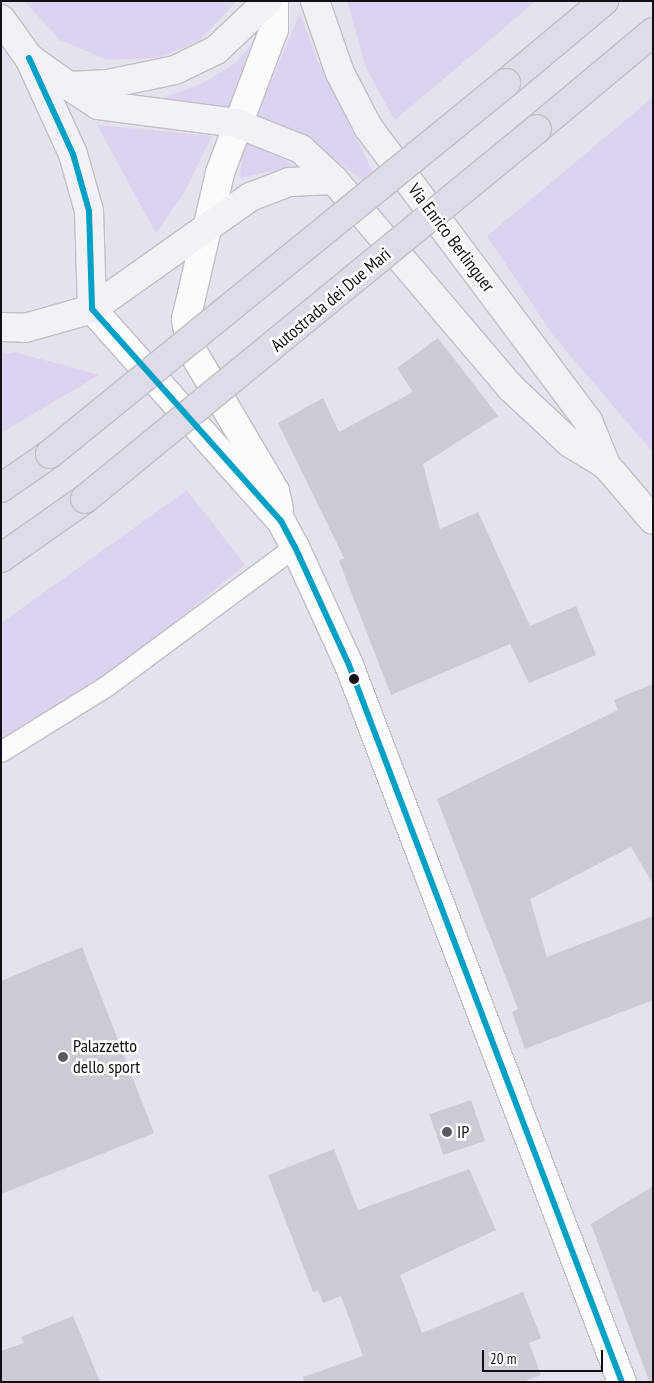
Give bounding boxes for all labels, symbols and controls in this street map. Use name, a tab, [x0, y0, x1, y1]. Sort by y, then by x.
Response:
street label: Via Enrico Berlinguer	[403, 180, 499, 296]
street label: Autostrada dei Due Mari	[267, 244, 395, 356]
unlabelled marker	[349, 674, 359, 684]
place label: Palazzetto dello sport	[73, 1036, 140, 1078]
marker: Palazzetto dello sport	[57, 1051, 69, 1063]
place label: IP	[457, 1121, 469, 1143]
marker: IP	[441, 1126, 453, 1138]
scale bar	[484, 1340, 605, 1372]
text: 20 m	[490, 1349, 516, 1368]

